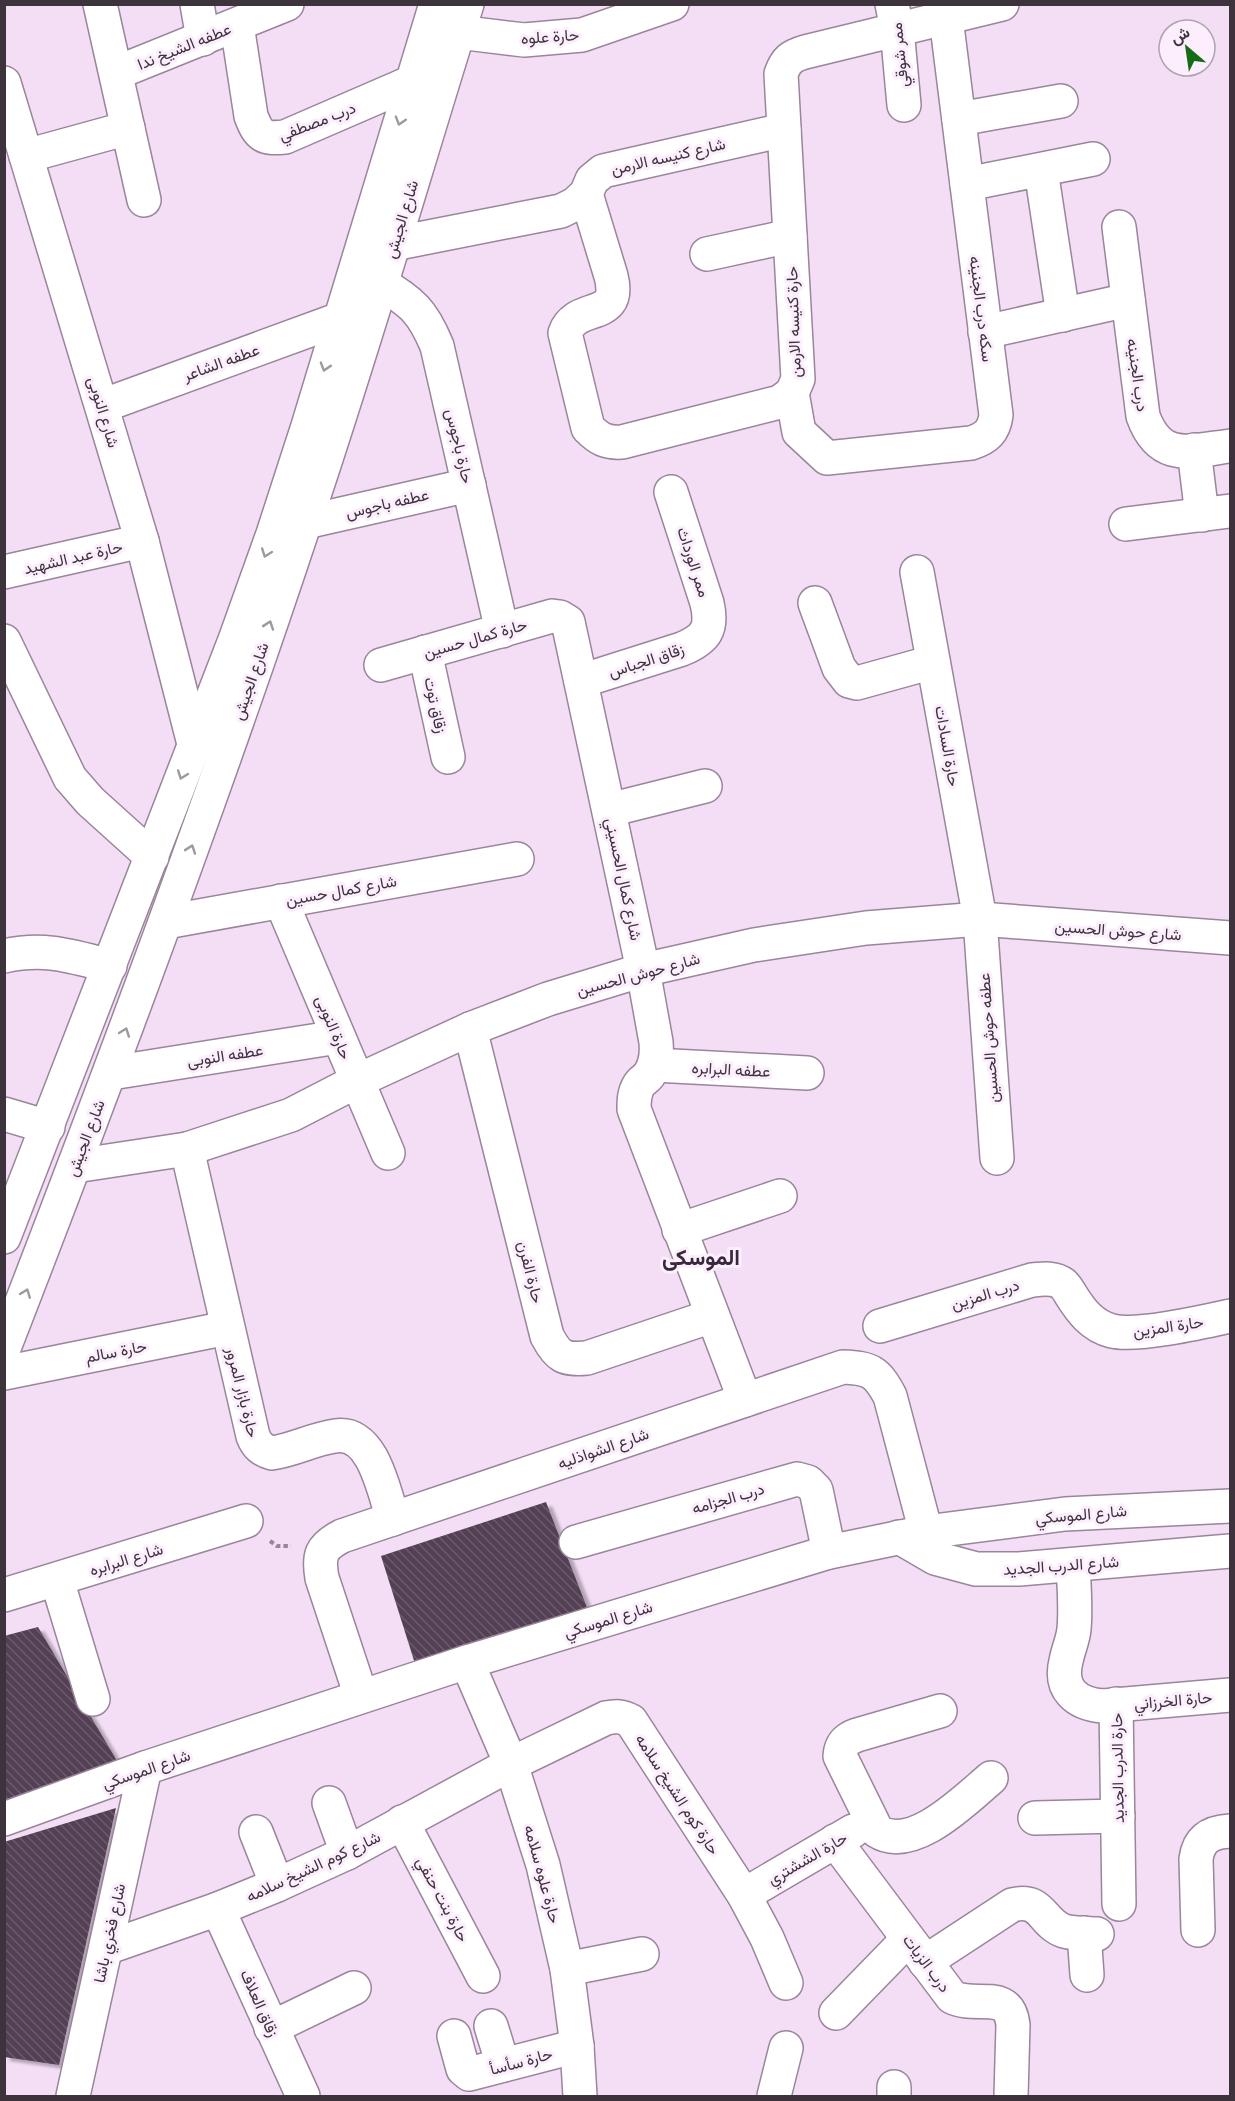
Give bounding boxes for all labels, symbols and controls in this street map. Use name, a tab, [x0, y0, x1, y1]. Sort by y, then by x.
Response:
street label: عطفه الشيخ ندا	[134, 18, 235, 76]
north arrow	[1157, 18, 1217, 78]
street label: ممر شوقي	[886, 21, 916, 88]
text: ش	[1166, 21, 1193, 48]
street label: حارة علوه	[520, 24, 580, 49]
street label: درب مصطفي	[276, 97, 360, 149]
one-way arrow	[395, 115, 407, 126]
street label: شارع كنيسه الارمن	[609, 133, 728, 181]
street label: شارع الجيش	[380, 177, 424, 261]
street label: سكه درب الجنينه	[965, 255, 998, 363]
street label: حارة كنيسه الارمن	[781, 266, 806, 378]
street label: درب الجنينه	[1122, 337, 1153, 413]
street label: عطفه الشاعر	[179, 339, 262, 386]
one-way arrow	[320, 361, 332, 372]
street label: شارع النوبى	[82, 374, 124, 451]
street label: حارة باجوس	[441, 407, 478, 486]
street label: عطفه باجوس	[343, 484, 431, 523]
street label: ممر الورداث	[672, 524, 715, 600]
street label: حارة عبد الشهيد	[22, 536, 125, 579]
one-way arrow	[260, 547, 273, 558]
street label: حارة كمال حسين	[421, 614, 530, 663]
one-way arrow	[262, 620, 275, 631]
street label: زقاق الجباس	[606, 638, 687, 683]
street label: شارع الجيش	[227, 640, 274, 723]
street label: زقاق توت	[419, 675, 452, 735]
street label: حارة السادات	[930, 704, 965, 788]
one-way arrow	[177, 769, 190, 780]
street label: شارع كمال الحسيني	[597, 816, 647, 943]
one-way arrow	[184, 844, 197, 855]
street label: شارع كمال حسين	[284, 870, 399, 912]
street label: شارع حوش الحسين	[1054, 916, 1182, 946]
street label: شارع حوش الحسين	[574, 948, 702, 1002]
street label: عطفه حوش الحسين	[973, 972, 1004, 1104]
street label: حارة النوبى	[311, 992, 357, 1063]
one-way arrow	[118, 1028, 131, 1038]
street label: عطفه النوبى	[186, 1039, 265, 1072]
street label: عطفه البرابره	[691, 1057, 771, 1082]
street label: شارع الجيش	[61, 1097, 111, 1180]
street label: حارة الفرن	[513, 1239, 548, 1306]
district label: الموسكى	[662, 1242, 740, 1271]
street label: درب المزين	[948, 1274, 1022, 1315]
one-way arrow	[18, 1288, 31, 1299]
street label: حارة المزين	[1131, 1311, 1205, 1342]
street label: حارة سالم	[84, 1335, 149, 1368]
street label: حارة بازار المرور	[221, 1344, 264, 1440]
street label: شارع الشواذليه	[555, 1423, 652, 1475]
street label: درب الجزامه	[689, 1478, 767, 1519]
street label: شارع الموسكي	[1034, 1500, 1128, 1532]
street label: شارع البرابره	[87, 1538, 166, 1582]
street label: شارع الدرب الجديد	[1002, 1551, 1120, 1581]
street label: شارع الموسكي	[561, 1596, 656, 1646]
street label: حارة الخرزاني	[1133, 1687, 1214, 1717]
street label: حارة الدرب الجديد	[1106, 1712, 1129, 1823]
street label: حارة كوم الشيخ سلامه	[630, 1730, 725, 1860]
street label: شارع الموسكي	[99, 1745, 194, 1797]
street label: حارة علوه سلامه	[519, 1823, 566, 1926]
street label: شارع كوم الشيخ سلامه	[243, 1826, 384, 1908]
street label: حارة الششتري	[764, 1827, 853, 1892]
street label: حارة بنت حنفي	[409, 1853, 474, 1947]
street label: شارع فخري باشا	[89, 1881, 133, 1985]
street label: درب الزيات	[898, 1930, 955, 1997]
street label: زقاق العلاف	[235, 1966, 284, 2040]
street label: حارة سأسأ	[488, 2043, 555, 2080]

